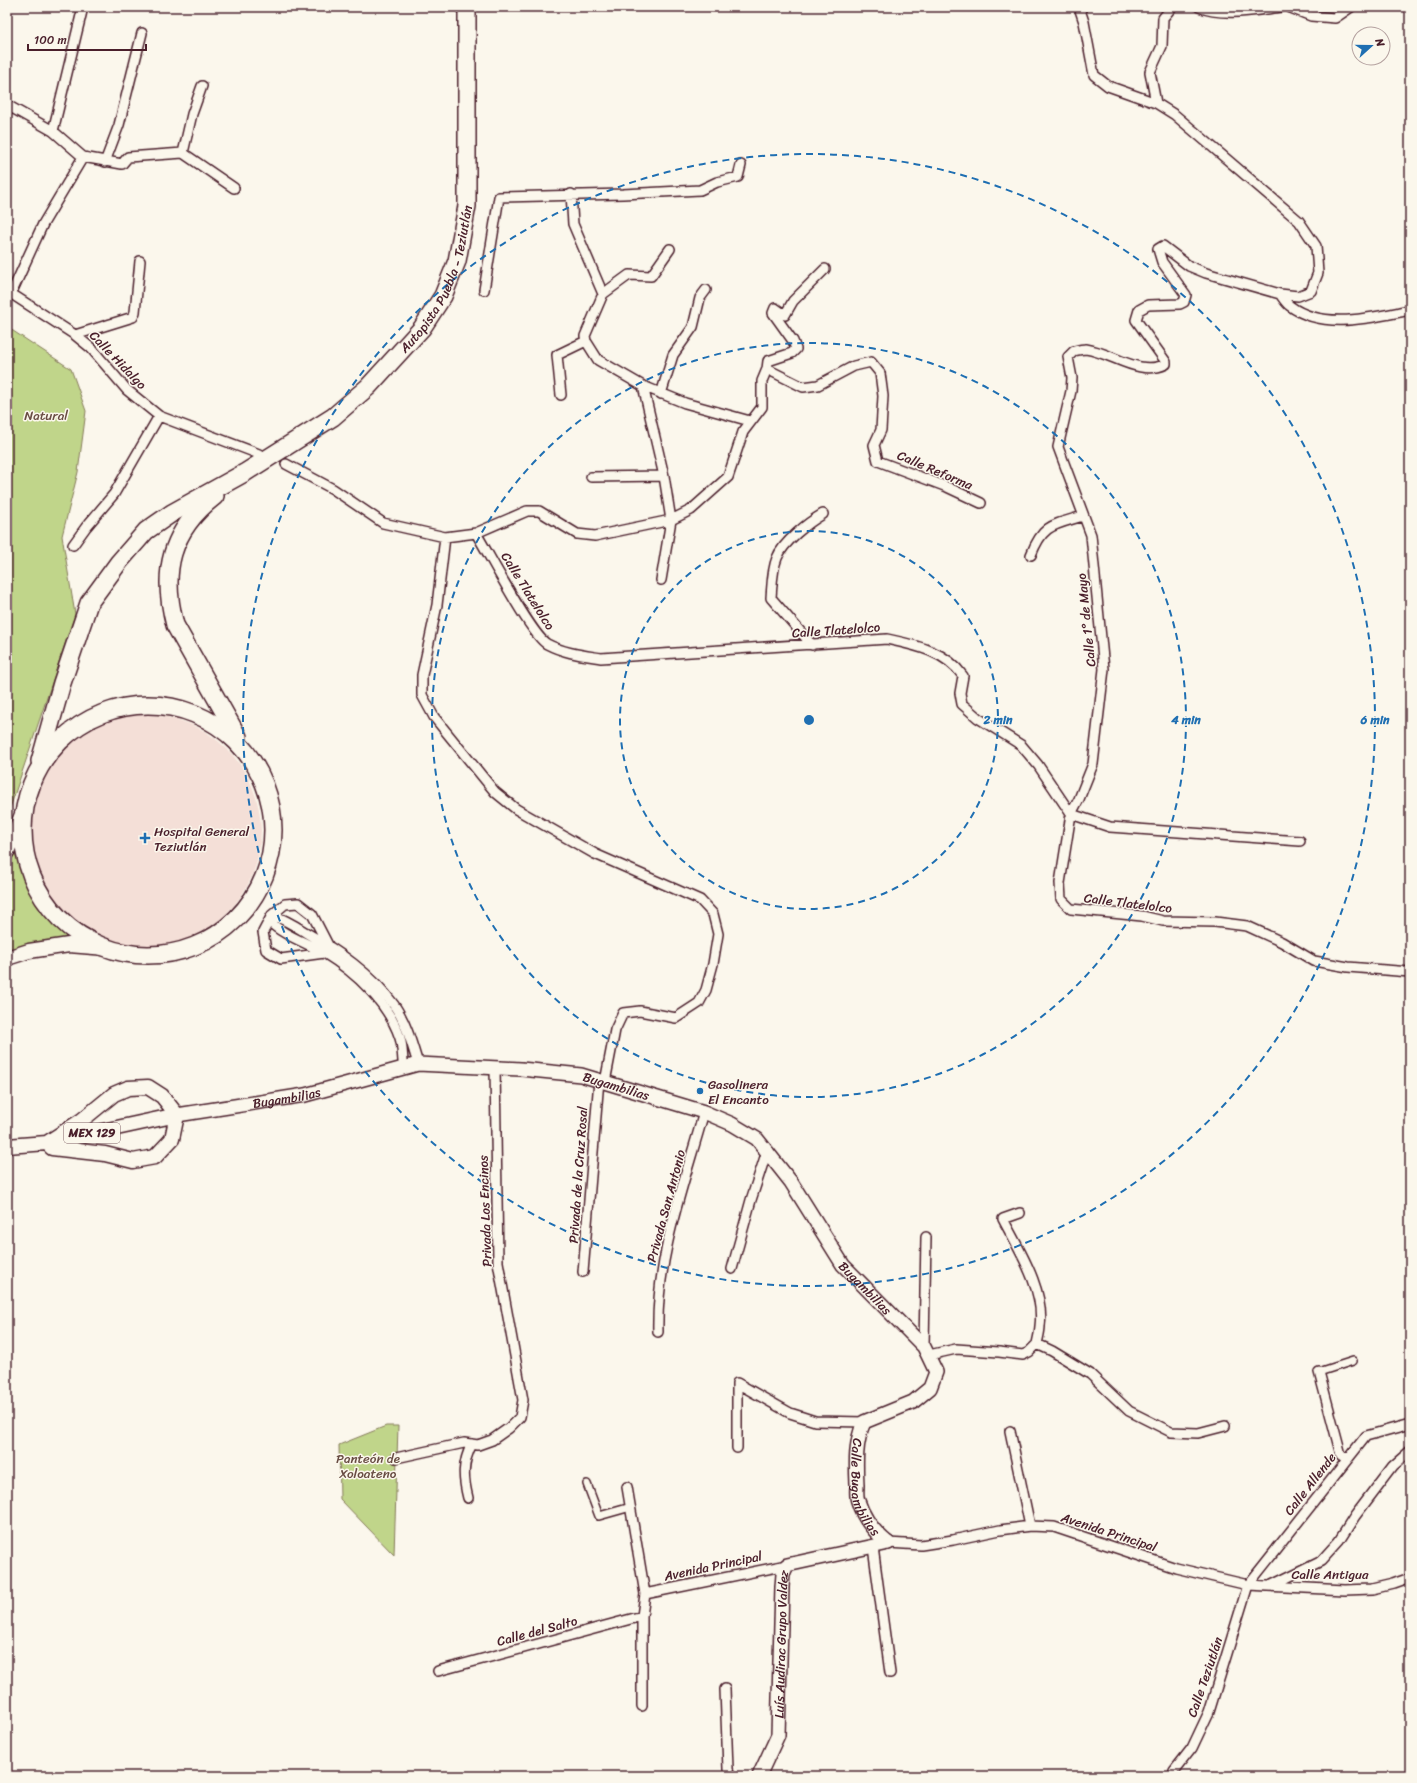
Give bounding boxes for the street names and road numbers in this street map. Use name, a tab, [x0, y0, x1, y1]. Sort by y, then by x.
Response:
street label: Autopista Puebla - Teziutlán	[393, 203, 478, 359]
street label: Calle Hidalgo	[84, 325, 153, 395]
street label: Calle Reforma	[894, 444, 977, 496]
street label: Calle Tlatelolco	[495, 547, 562, 635]
street label: Calle 1° de Mayo	[1070, 572, 1102, 668]
street label: Calle Tlatelolco	[791, 615, 882, 645]
street label: Calle Tlatelolco	[1083, 886, 1174, 920]
street label: Bugambilias	[580, 1065, 652, 1107]
street label: Bugambilias	[251, 1080, 323, 1115]
street label: Privada de la Cruz Rosal	[562, 1105, 594, 1244]
road number: MEX 129	[64, 1123, 120, 1143]
street label: Privada San Antonio	[640, 1147, 692, 1265]
street label: Privada Los Encinos	[472, 1155, 498, 1267]
street label: Bugambilias	[833, 1255, 898, 1320]
street label: Calle Bugambilias	[845, 1437, 887, 1542]
street label: Calle Allende	[1278, 1447, 1342, 1521]
street label: Avenida Principal	[1057, 1505, 1160, 1558]
street label: Avenida Principal	[661, 1544, 764, 1588]
street label: Calle Antigua	[1291, 1563, 1369, 1586]
street label: Luís Audirac Grupo Valdez	[767, 1565, 795, 1719]
street label: Calle del Salto	[494, 1609, 580, 1653]
street label: Calle Teziutlán	[1180, 1634, 1230, 1720]

